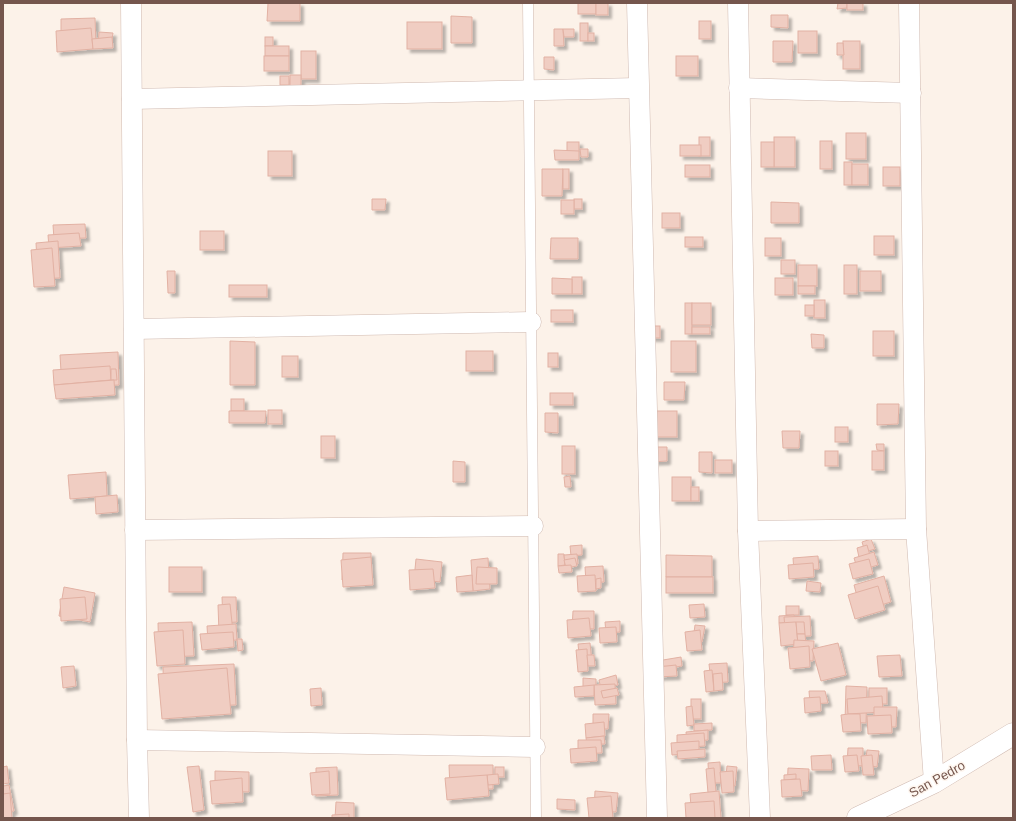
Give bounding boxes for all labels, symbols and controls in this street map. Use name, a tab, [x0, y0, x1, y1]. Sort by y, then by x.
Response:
street label: San Pedro	[906, 758, 968, 800]

